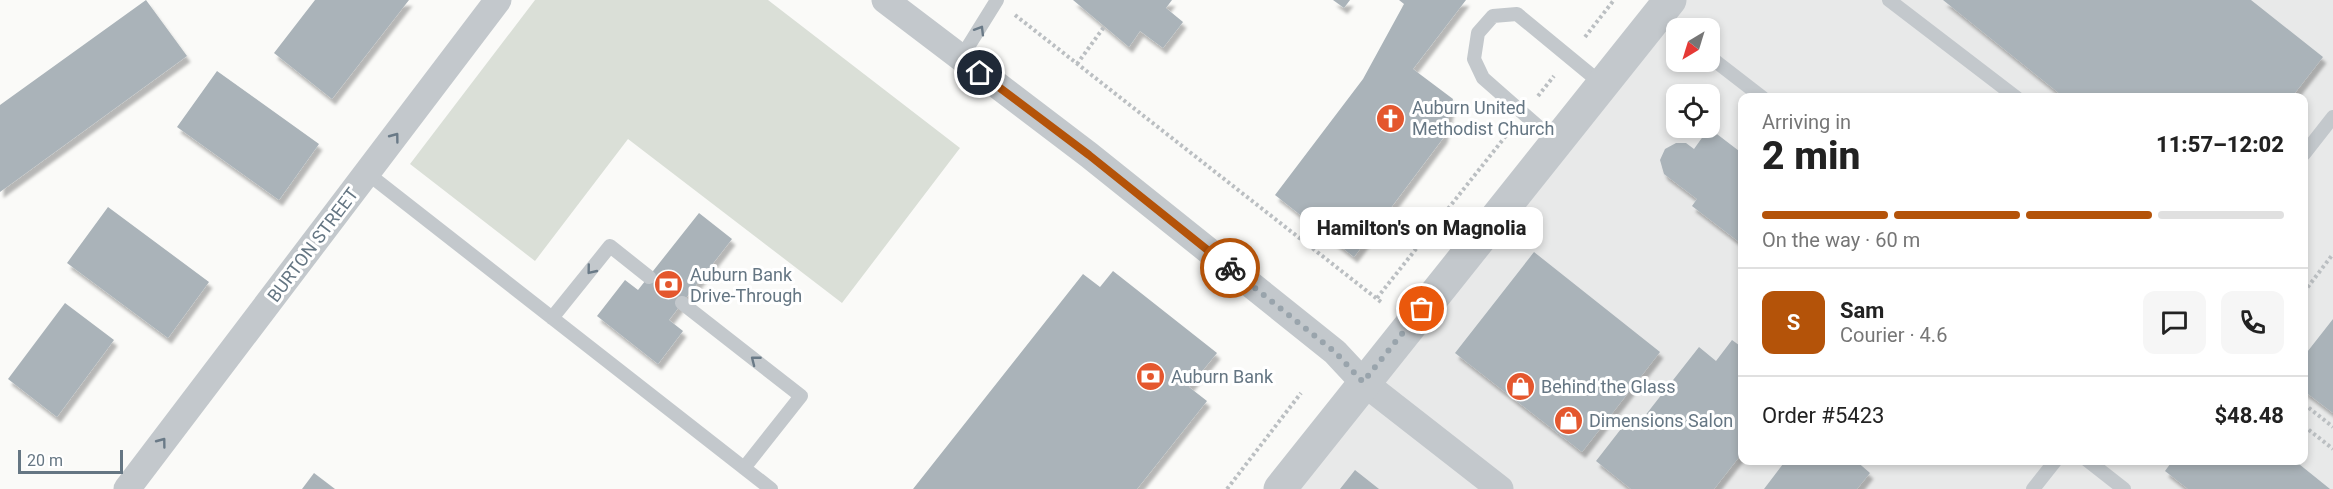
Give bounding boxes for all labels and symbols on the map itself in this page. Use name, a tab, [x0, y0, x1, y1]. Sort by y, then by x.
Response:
north arrow	[1666, 18, 1720, 72]
one-way arrow	[973, 26, 985, 36]
pin	[954, 47, 1005, 98]
place label: Auburn United Methodist Church	[1412, 97, 1554, 139]
church icon: Auburn United Methodist Church	[1375, 102, 1407, 134]
one-way arrow	[387, 132, 398, 143]
street label: BURTON STREET	[263, 183, 362, 306]
callout: Hamilton's on Magnolia	[1300, 207, 1544, 249]
courier	[1200, 238, 1260, 298]
one-way arrow	[588, 263, 599, 274]
place label: Auburn Bank Drive-Through	[690, 264, 802, 306]
bank icon: Auburn Bank Drive-Through	[653, 269, 685, 301]
pin	[1396, 283, 1447, 334]
one-way arrow	[750, 357, 761, 368]
bank icon: Auburn Bank	[1134, 361, 1166, 393]
place label: Auburn Bank	[1171, 366, 1274, 387]
shop icon: Behind the Glass	[1504, 371, 1536, 403]
place label: Behind the Glass	[1541, 376, 1675, 397]
shop icon: Dimensions Salon	[1552, 405, 1584, 437]
place label: Dimensions Salon	[1589, 410, 1733, 431]
one-way arrow	[155, 438, 166, 449]
scale bar	[18, 447, 123, 474]

